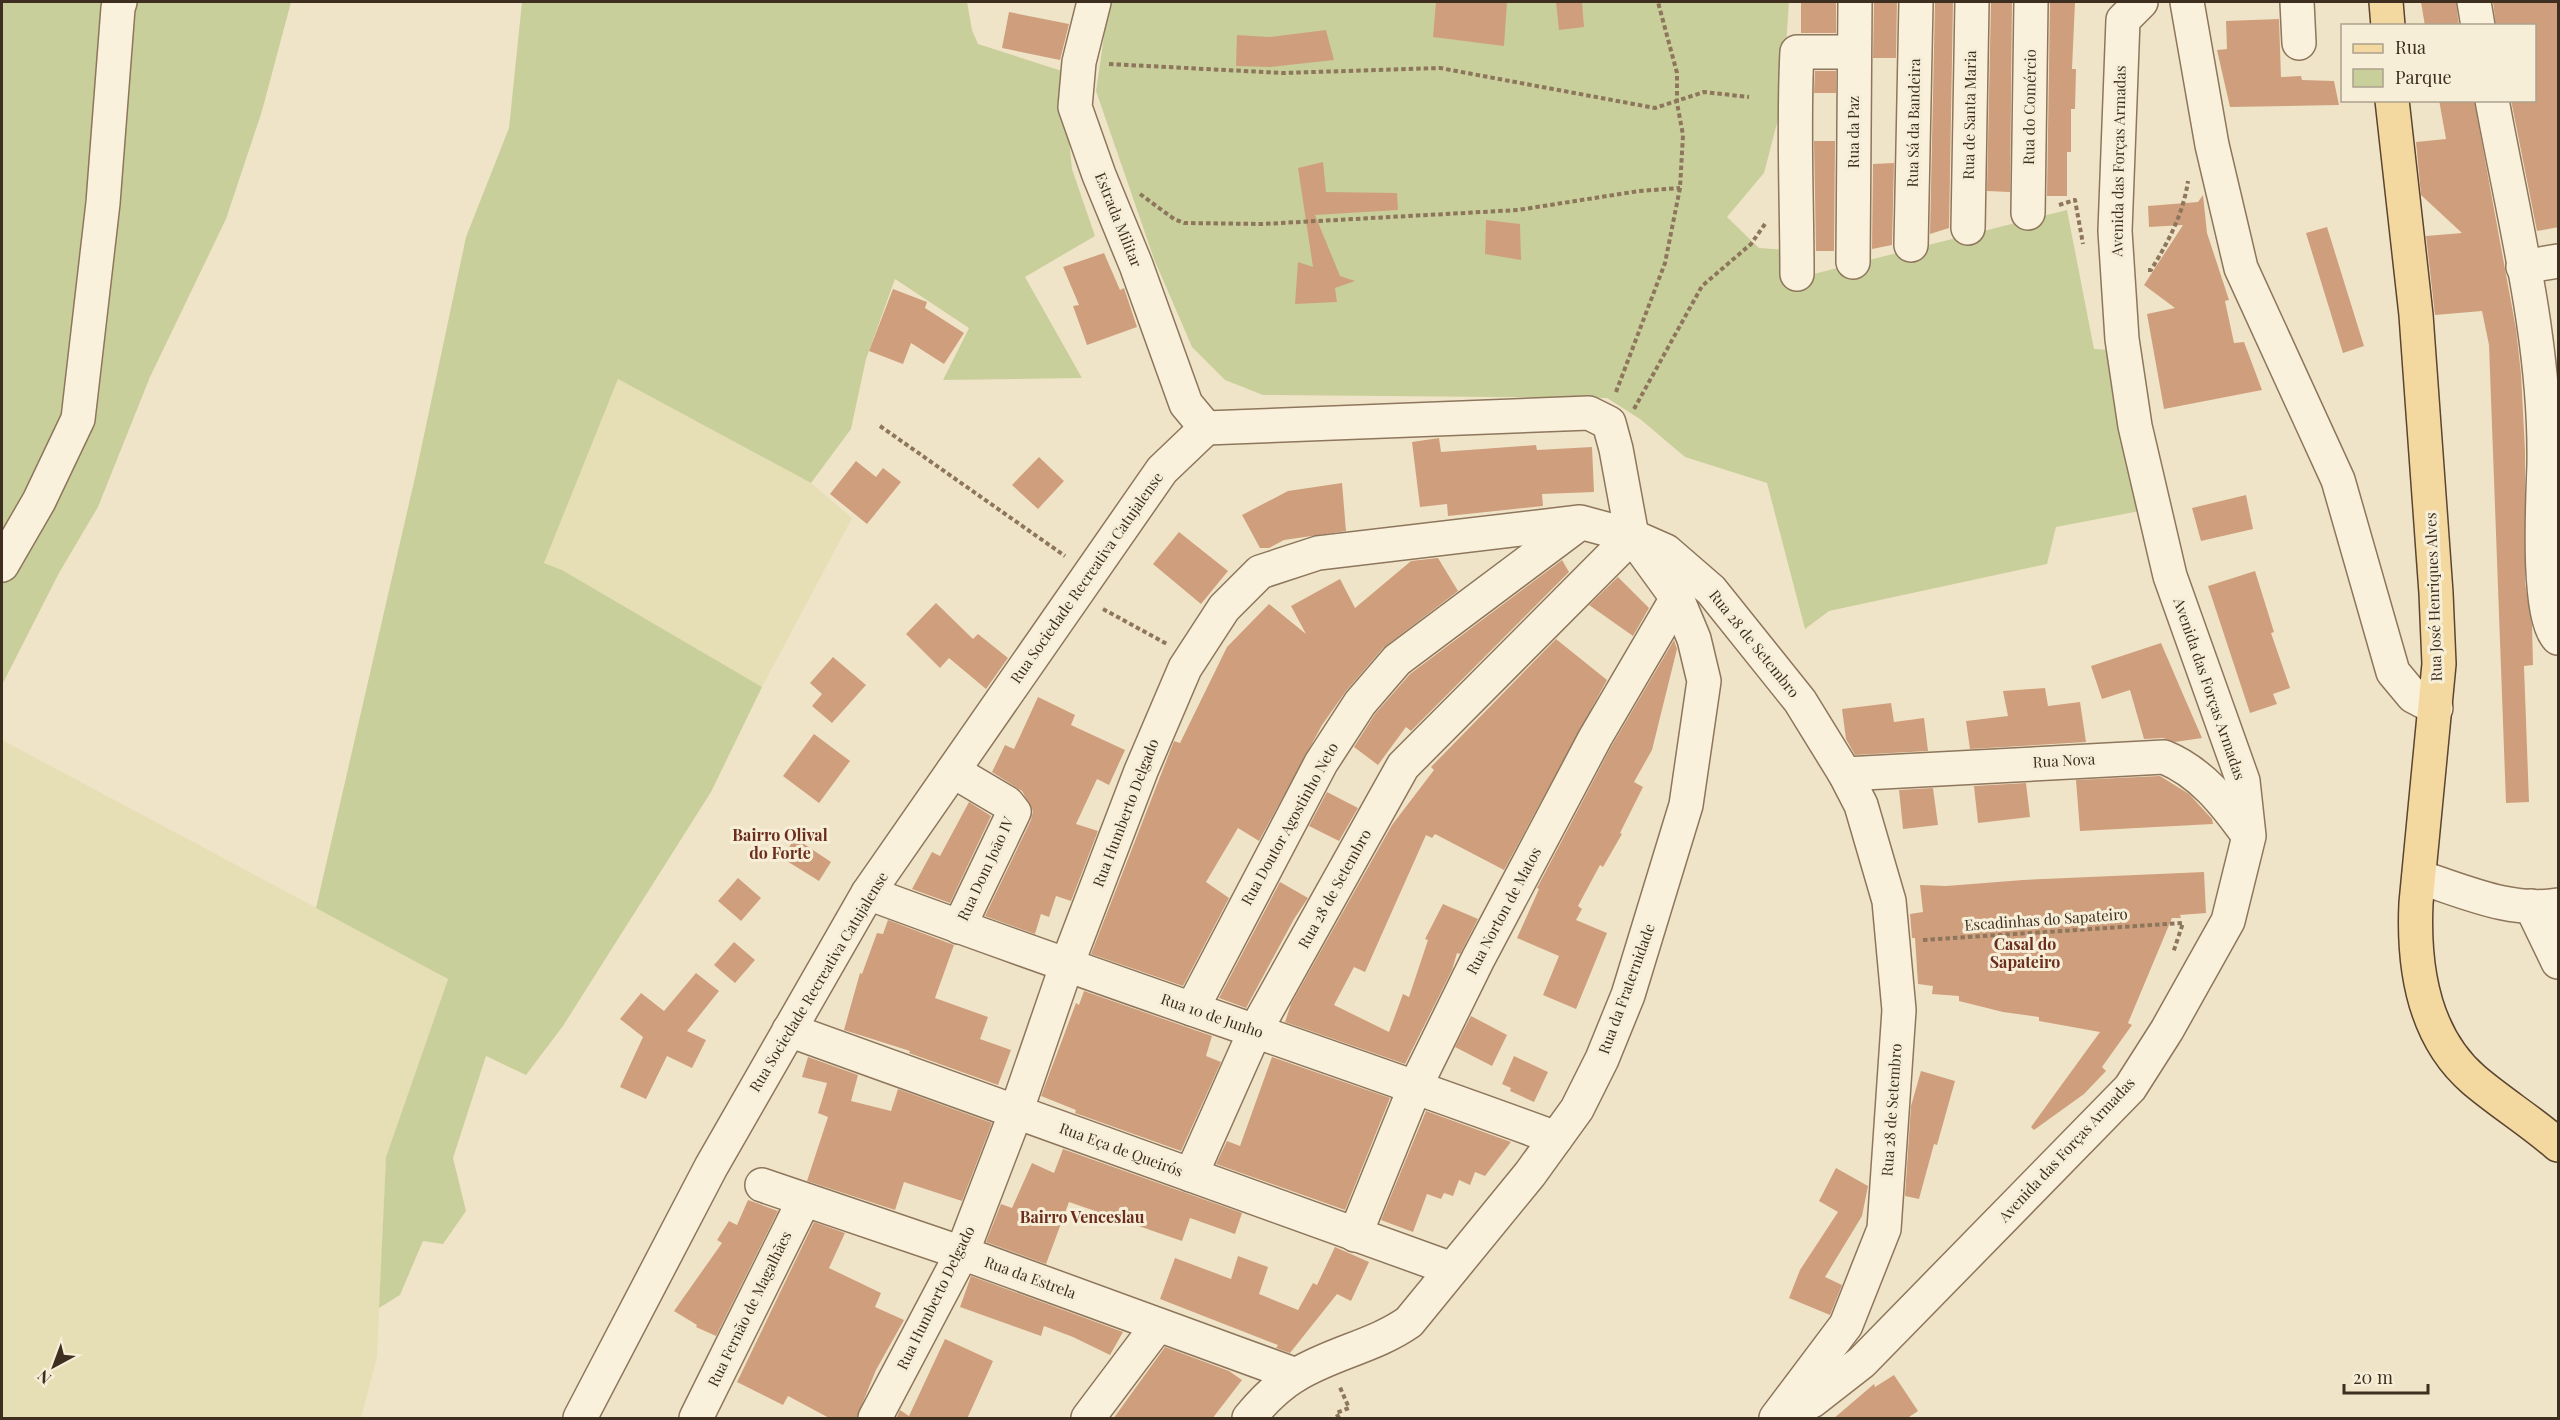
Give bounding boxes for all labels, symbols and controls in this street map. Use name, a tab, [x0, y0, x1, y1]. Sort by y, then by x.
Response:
legend	[2341, 24, 2536, 102]
text: Rua	[2395, 35, 2426, 59]
street label: Rua do Comércio	[2018, 49, 2040, 165]
street label: Rua de Santa Maria	[1958, 50, 1980, 180]
street label: Rua Sá da Bandeira	[1902, 58, 1924, 188]
street label: Avenida das Forças Armadas	[2106, 65, 2130, 258]
text: Parque	[2395, 65, 2452, 89]
street label: Rua da Paz	[1843, 96, 1863, 168]
street label: Estrada Militar	[1091, 169, 1147, 270]
street label: Rua Sociedade Recreativa Catujalense	[1005, 468, 1167, 687]
street label: Rua José Henriques Alves	[2420, 512, 2446, 682]
street label: Rua 28 de Setembro	[1705, 585, 1804, 701]
street label: Avenida das Forças Armadas	[2169, 594, 2251, 782]
street label: Rua Humberto Delgado	[1087, 736, 1163, 890]
street label: Rua Doutor Agostinho Neto	[1236, 738, 1342, 909]
street label: Rua Nova	[2032, 748, 2096, 772]
street label: Rua Dom Joāo IV	[952, 813, 1018, 924]
district label: Bairro Olival do Forte	[732, 824, 828, 863]
street label: Rua 28 de Setembro	[1293, 825, 1375, 952]
street label: Rua Norton de Matos	[1461, 843, 1545, 978]
street label: Rua Sociedade Recreativa Catujalense	[744, 868, 892, 1095]
street label: Escadinhas do Sapateiro	[1964, 903, 2128, 935]
street label: Rua da Fraternidade	[1593, 921, 1659, 1057]
district label: Casal do Sapateiro	[1990, 933, 2060, 972]
street label: Rua 10 de Junho	[1158, 988, 1266, 1042]
street label: Rua 28 de Setembro	[1876, 1043, 1906, 1177]
street label: Avenida das Forças Armadas	[1993, 1073, 2139, 1227]
street label: Rua Eça de Queirós	[1057, 1117, 1186, 1181]
district label: Bairro Venceslau	[1020, 1206, 1145, 1227]
street label: Rua Humberto Delgado	[892, 1222, 979, 1373]
street label: Rua Fernão de Magalhães	[703, 1227, 796, 1390]
street label: Rua da Estrela	[982, 1251, 1079, 1303]
north arrow	[24, 1336, 84, 1396]
scale bar	[2344, 1357, 2428, 1395]
text: 20 m	[2353, 1365, 2393, 1389]
text: N	[32, 1366, 55, 1389]

